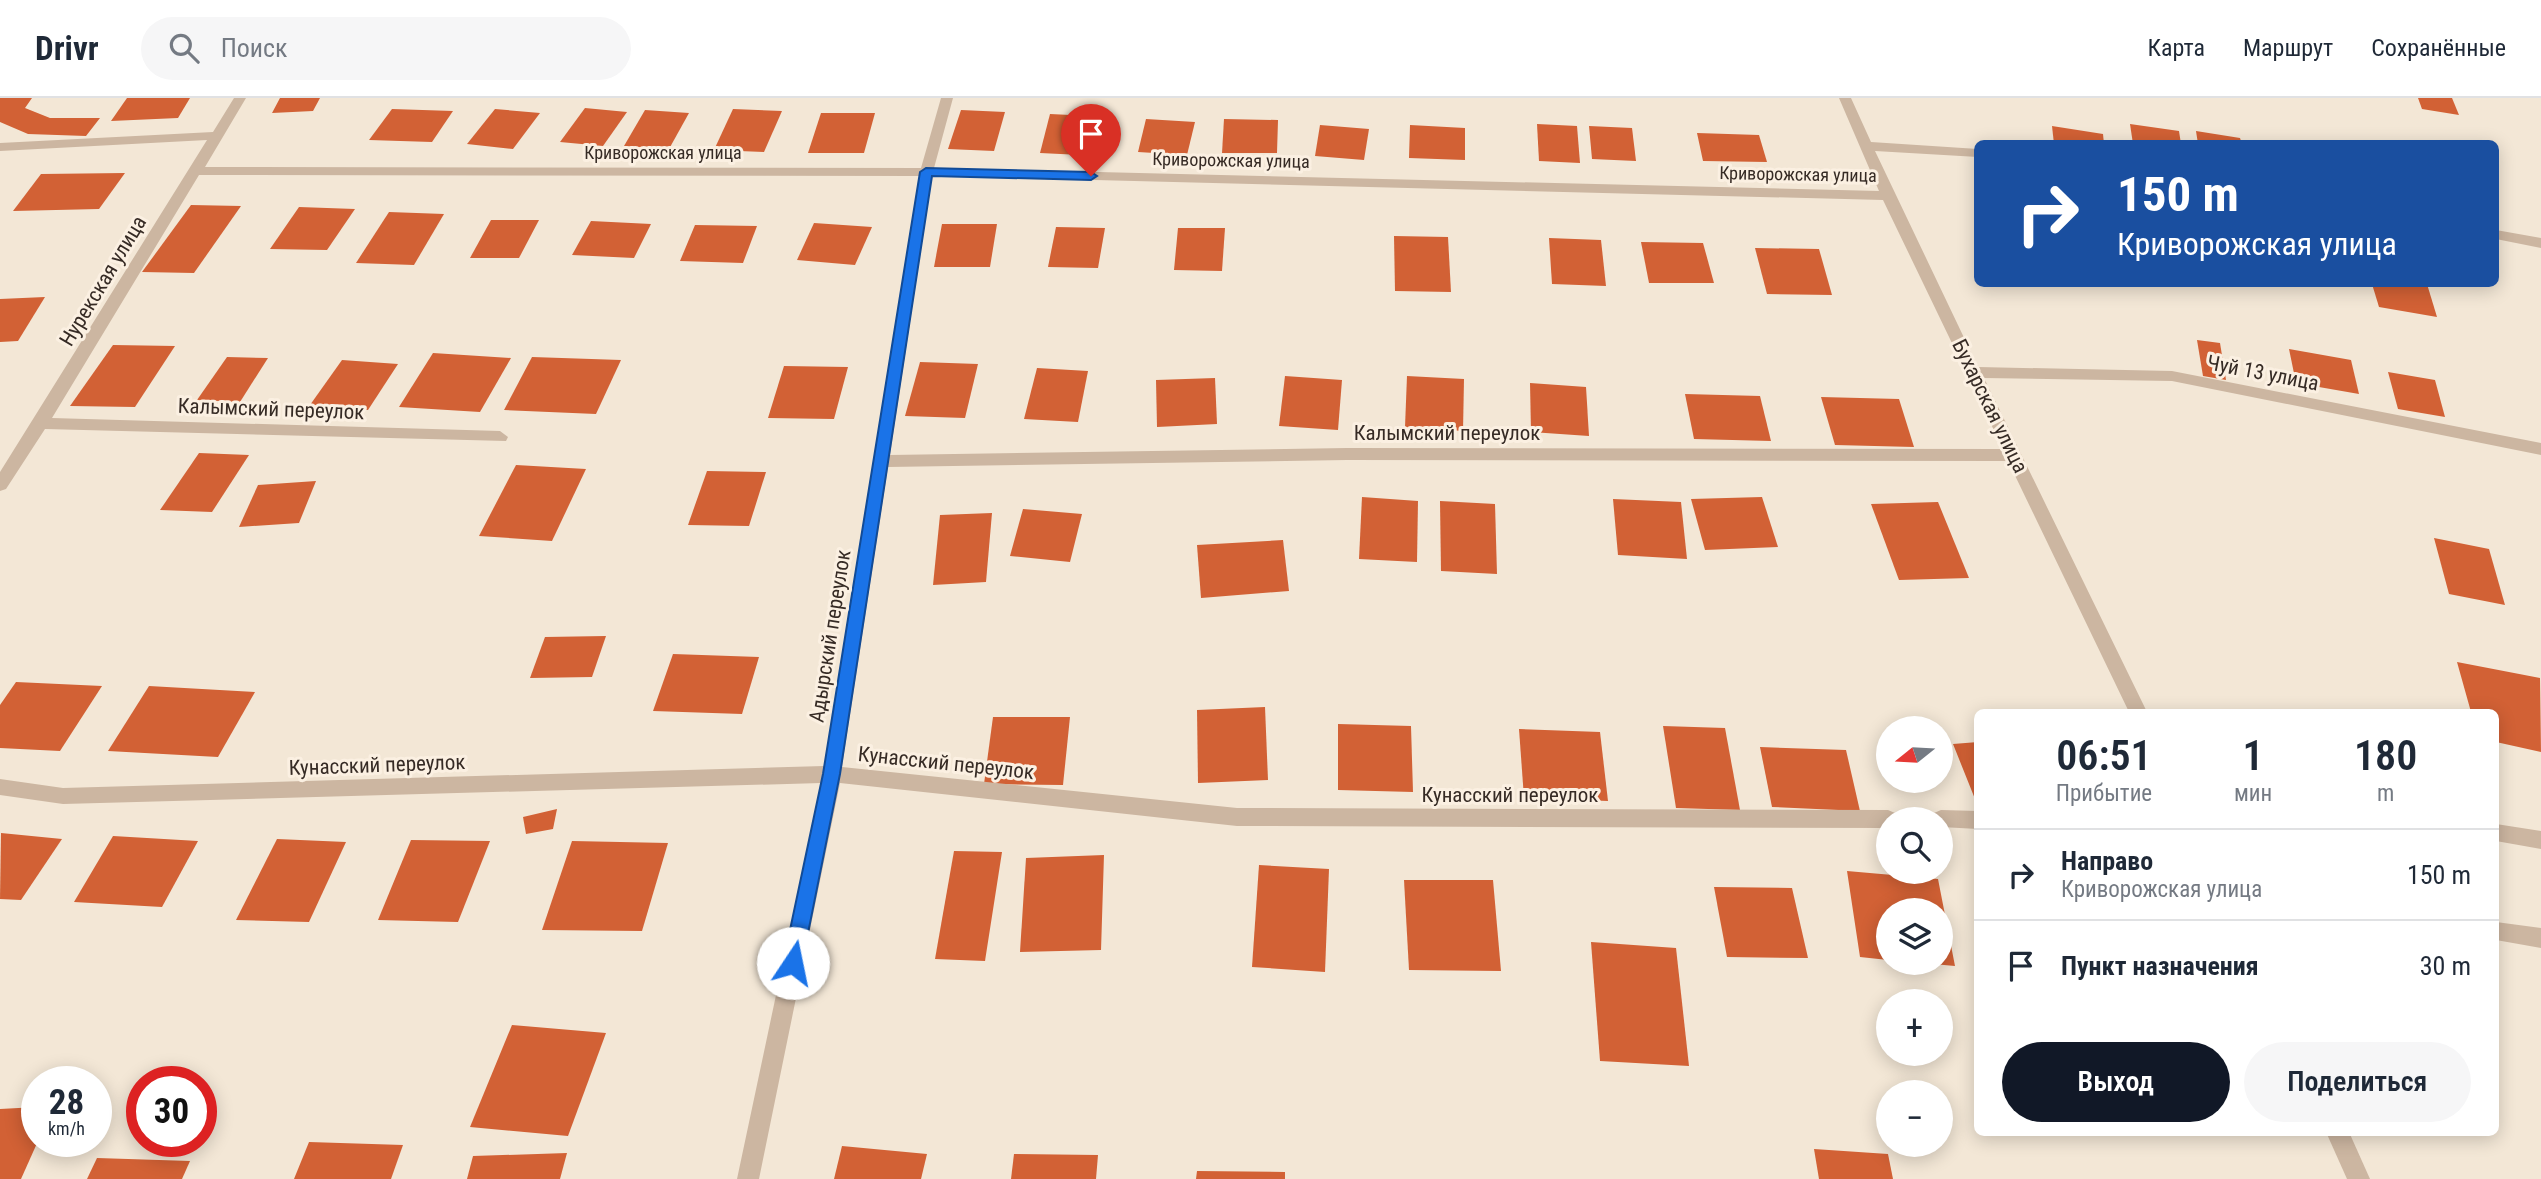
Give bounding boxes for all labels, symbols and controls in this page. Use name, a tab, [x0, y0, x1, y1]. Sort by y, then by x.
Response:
search box	[141, 17, 631, 80]
text: Drivr	[35, 29, 99, 68]
icon: search	[165, 29, 203, 67]
text: Поиск	[221, 33, 288, 63]
text: Карта	[2148, 34, 2205, 62]
text: Маршрут	[2243, 34, 2333, 62]
text: Сохранённые	[2371, 34, 2506, 62]
pin	[1061, 104, 1121, 176]
icon: arrive	[1072, 115, 1110, 153]
street label: Криворожская улица	[584, 142, 742, 163]
street label: Криворожская улица	[1152, 148, 1310, 172]
street label: Криворожская улица	[1719, 162, 1877, 186]
text: 150 m	[2117, 166, 2239, 223]
icon: right	[2002, 168, 2093, 259]
street label: Нурекская улица	[55, 212, 151, 350]
text: Криворожская улица	[2117, 225, 2397, 263]
street label: Бухарская улица	[1947, 335, 2033, 477]
street label: Чуй 13 улица	[2205, 350, 2321, 396]
street label: Калымский переулок	[177, 394, 365, 424]
street label: Калымский переулок	[1354, 421, 1540, 445]
street label: Адырский переулок	[805, 548, 855, 724]
north arrow	[1876, 716, 1953, 793]
map controls	[1876, 716, 1953, 1157]
text: 06:51	[2056, 731, 2152, 780]
text: 1	[2242, 731, 2264, 780]
text: 180	[2354, 731, 2417, 780]
street label: Кунасский переулок	[857, 742, 1035, 784]
street label: Кунасский переулок	[288, 750, 466, 780]
text: Прибытие	[2056, 780, 2152, 807]
text: мин	[2234, 780, 2272, 807]
text: m	[2377, 780, 2394, 807]
street label: Кунасский переулок	[1422, 783, 1598, 807]
button: search	[1876, 807, 1953, 884]
text: Направо	[2061, 846, 2153, 876]
icon: right	[2002, 856, 2040, 894]
text: 150 m	[2407, 860, 2471, 890]
text: Криворожская улица	[2061, 876, 2262, 903]
button: layers	[1876, 898, 1953, 975]
position arrow	[756, 926, 830, 1000]
icon: arrive	[2002, 947, 2040, 985]
text: Пункт назначения	[2061, 951, 2259, 981]
text: 30 m	[2420, 951, 2471, 981]
button: +	[1876, 989, 1953, 1066]
button: Выход	[2002, 1042, 2230, 1122]
button: Поделиться	[2244, 1042, 2471, 1122]
speed limit sign: 30	[126, 1066, 217, 1157]
button: −	[1876, 1080, 1953, 1157]
text: 28	[49, 1082, 84, 1123]
text: km/h	[48, 1118, 85, 1139]

